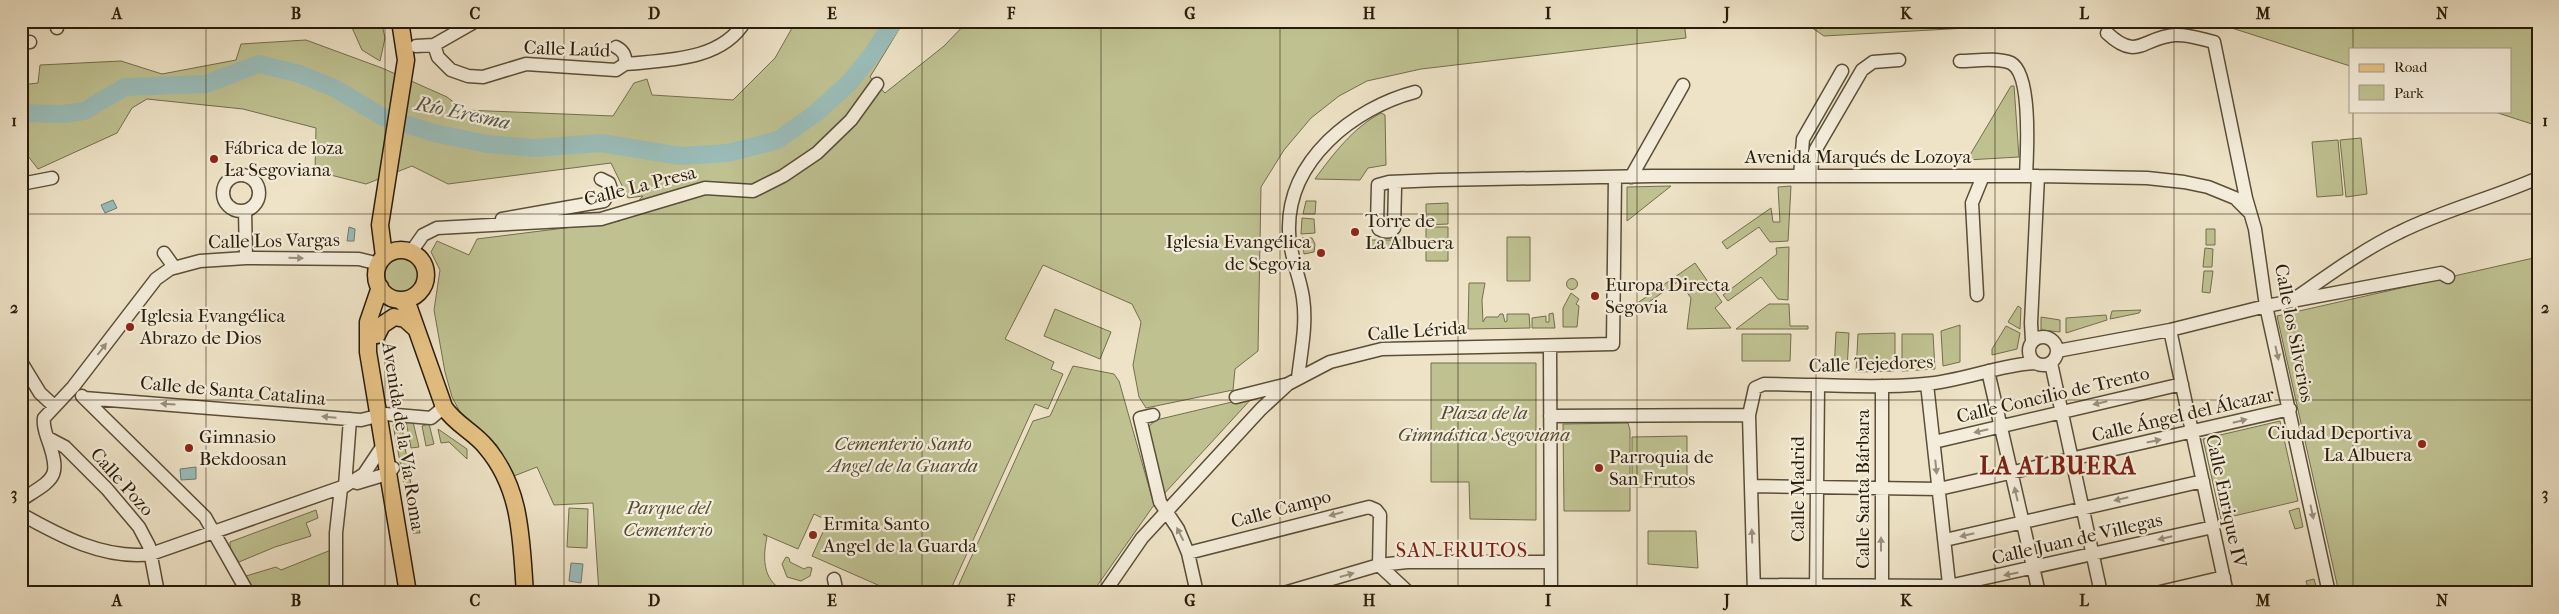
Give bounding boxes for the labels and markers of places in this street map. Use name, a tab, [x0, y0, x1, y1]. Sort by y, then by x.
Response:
place label: Fábrica de loza La Segoviana	[224, 137, 343, 181]
marker: Fábrica de loza La Segoviana	[208, 153, 220, 165]
place label: Torre de La Albuera	[1365, 210, 1454, 254]
marker: Torre de La Albuera	[1349, 226, 1361, 238]
place label: Iglesia Evangélica de Segovia	[1166, 231, 1311, 275]
marker: Iglesia Evangélica de Segovia	[1315, 247, 1327, 259]
place label: Europa Directa Segovia	[1605, 274, 1730, 318]
marker: Europa Directa Segovia	[1589, 290, 1601, 302]
place label: Iglesia Evangélica Abrazo de Dios	[139, 305, 285, 349]
marker: Iglesia Evangélica Abrazo de Dios	[124, 321, 136, 333]
place label: Ciudad Deportiva La Albuera	[2268, 422, 2412, 466]
place label: Gimnasio Bekdoosan	[199, 426, 287, 470]
marker: Ciudad Deportiva La Albuera	[2416, 438, 2428, 450]
marker: Gimnasio Bekdoosan	[183, 442, 195, 454]
place label: Parroquia de San Frutos	[1609, 446, 1714, 490]
marker: Parroquia de San Frutos	[1593, 462, 1605, 474]
place label: Ermita Santo Angel de la Guarda	[822, 513, 977, 557]
marker: Ermita Santo Angel de la Guarda	[807, 529, 819, 541]

